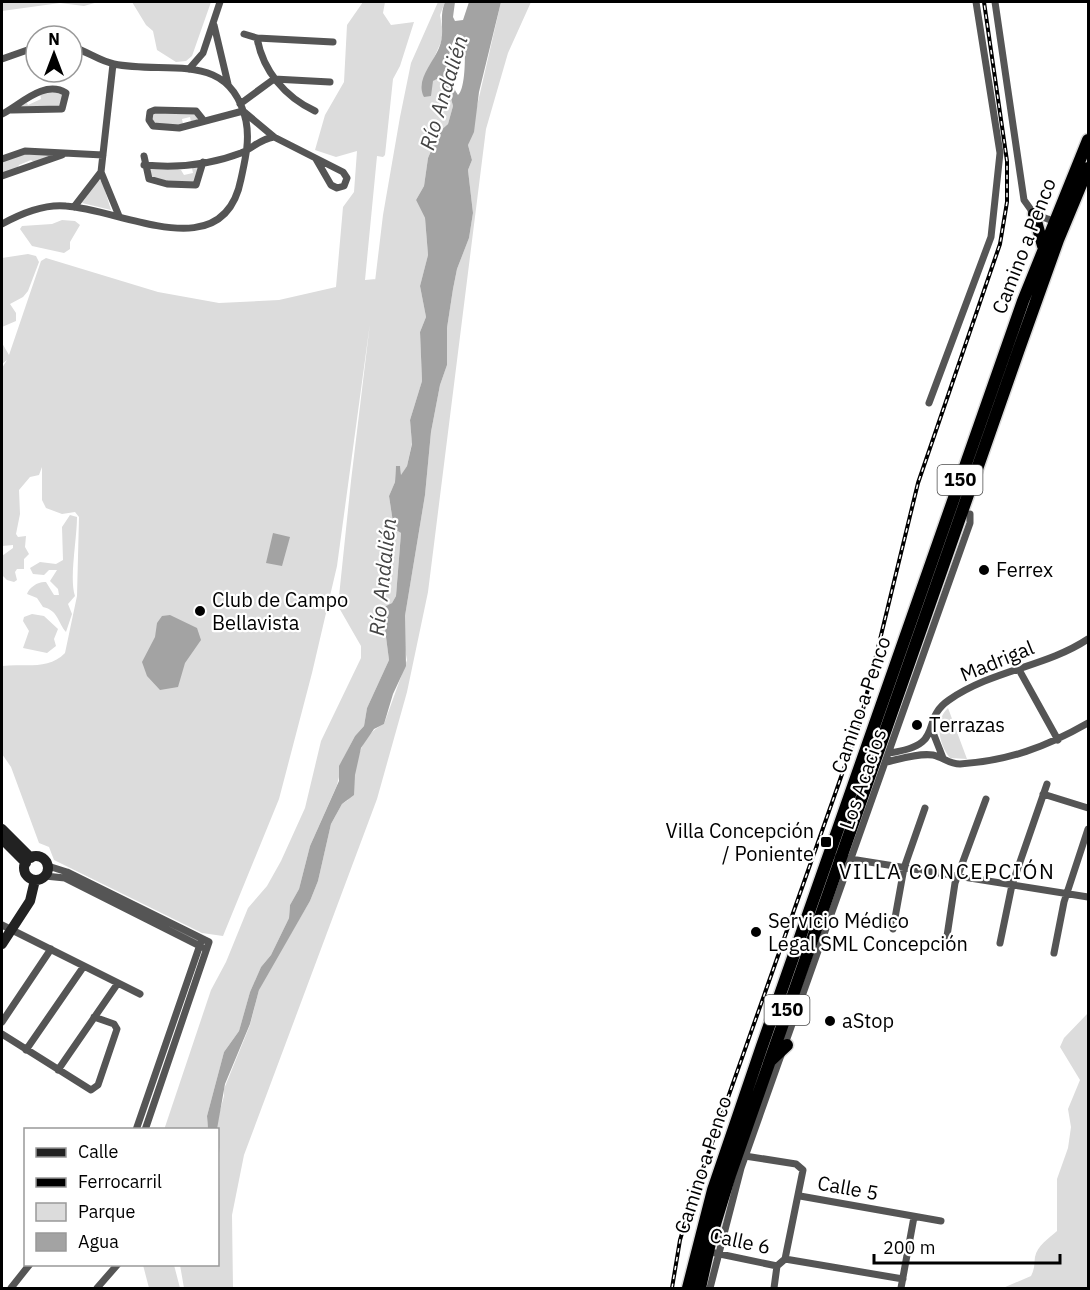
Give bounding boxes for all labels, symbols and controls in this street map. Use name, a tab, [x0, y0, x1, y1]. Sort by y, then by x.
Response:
north arrow	[24, 24, 84, 84]
text: N	[48, 29, 60, 49]
water label: Río Andalién	[412, 32, 474, 153]
street label: Camino a Penco	[985, 174, 1062, 318]
road number: 150	[938, 465, 982, 495]
water label: Río Andalién	[362, 517, 402, 637]
place label: Ferrex	[996, 556, 1053, 583]
marker: Ferrex	[977, 563, 991, 577]
place label: Club de Campo Bellavista	[212, 586, 348, 636]
marker: Club de Campo Bellavista	[193, 604, 207, 618]
street label: Camino a Penco	[824, 633, 897, 777]
street label: Madrigal	[956, 634, 1038, 688]
place label: Terrazas	[929, 711, 1005, 738]
marker: Terrazas	[910, 718, 924, 732]
street label: Los Acacios	[833, 725, 892, 833]
place label: Villa Concepción / Poniente	[666, 817, 814, 867]
marker: Villa Concepción / Poniente	[819, 835, 833, 849]
district label: VILLA CONCEPCIÓN	[839, 857, 1055, 885]
place label: Servicio Médico Legal SML Concepción	[768, 907, 968, 957]
marker: Servicio Médico Legal SML Concepción	[749, 925, 763, 939]
road number: 150	[764, 995, 810, 1025]
place label: aStop	[842, 1007, 894, 1034]
marker: aStop	[823, 1014, 837, 1028]
street label: Camino a Penco	[668, 1092, 738, 1237]
legend	[24, 1128, 219, 1266]
text: Calle	[78, 1140, 118, 1163]
street label: Calle 5	[815, 1169, 881, 1206]
text: Ferrocarril	[78, 1170, 162, 1193]
text: Parque	[78, 1200, 136, 1223]
street label: Calle 6	[707, 1221, 773, 1260]
scale bar	[874, 1227, 1060, 1265]
text: Agua	[78, 1230, 119, 1253]
text: 200 m	[883, 1236, 935, 1259]

